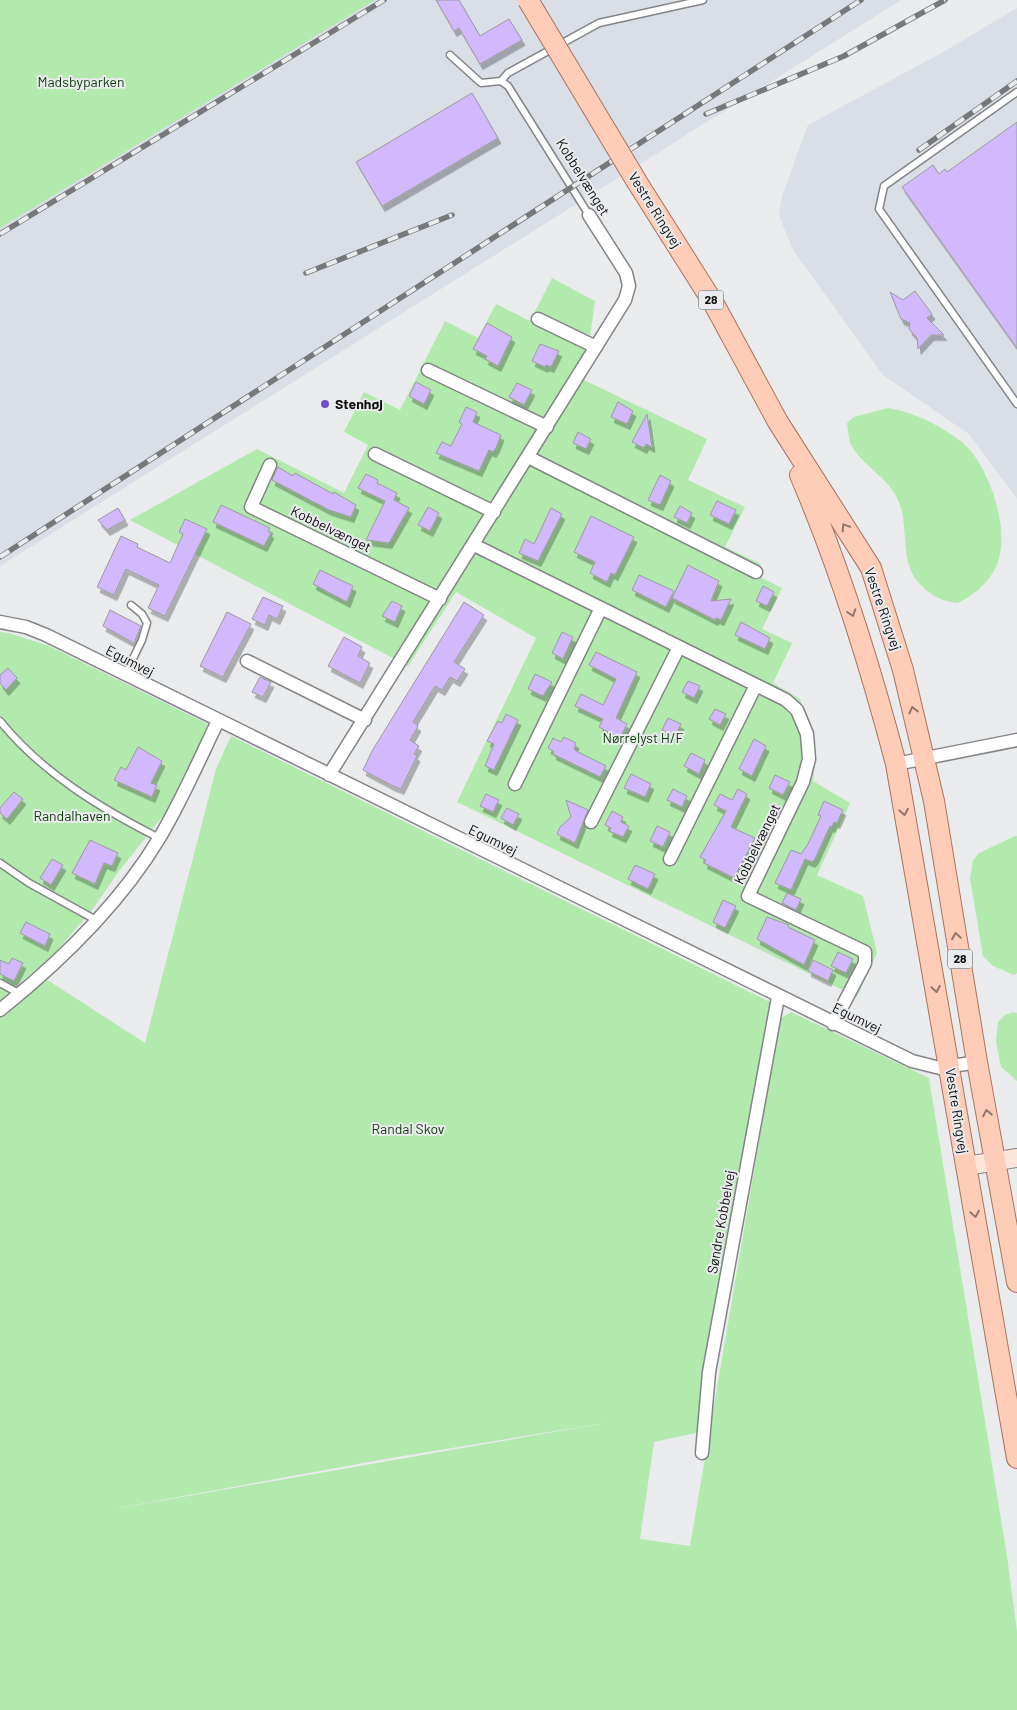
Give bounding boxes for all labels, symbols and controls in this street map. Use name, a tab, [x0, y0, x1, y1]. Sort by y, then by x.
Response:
park label: Madsbyparken	[37, 73, 125, 90]
street label: Kobbelvænget	[553, 135, 614, 218]
street label: Vestre Ringvej	[625, 169, 686, 251]
road number: 28	[698, 290, 724, 310]
place label: Stenhøj	[335, 395, 383, 412]
marker: Stenhøj	[319, 398, 331, 410]
street label: Kobbelvænget	[288, 502, 374, 555]
one-way arrow	[842, 523, 851, 533]
street label: Vestre Ringvej	[861, 565, 906, 652]
one-way arrow	[846, 609, 856, 617]
street label: Egumvej	[103, 641, 157, 680]
one-way arrow	[908, 706, 919, 715]
park label: Nørrelyst H/F	[602, 729, 684, 746]
street label: Kobbelvænget	[730, 801, 783, 887]
park label: Randalhaven	[33, 807, 111, 824]
one-way arrow	[899, 807, 909, 816]
street label: Egumvej	[466, 820, 520, 859]
one-way arrow	[952, 932, 962, 940]
road number: 28	[948, 950, 972, 969]
one-way arrow	[931, 985, 941, 993]
street label: Egumvej	[830, 998, 884, 1037]
street label: Vestre Ringvej	[942, 1067, 973, 1155]
one-way arrow	[982, 1109, 992, 1118]
park label: Randal Skov	[372, 1120, 445, 1137]
street label: Søndre Kobbelvej	[703, 1169, 738, 1275]
one-way arrow	[969, 1210, 979, 1218]

